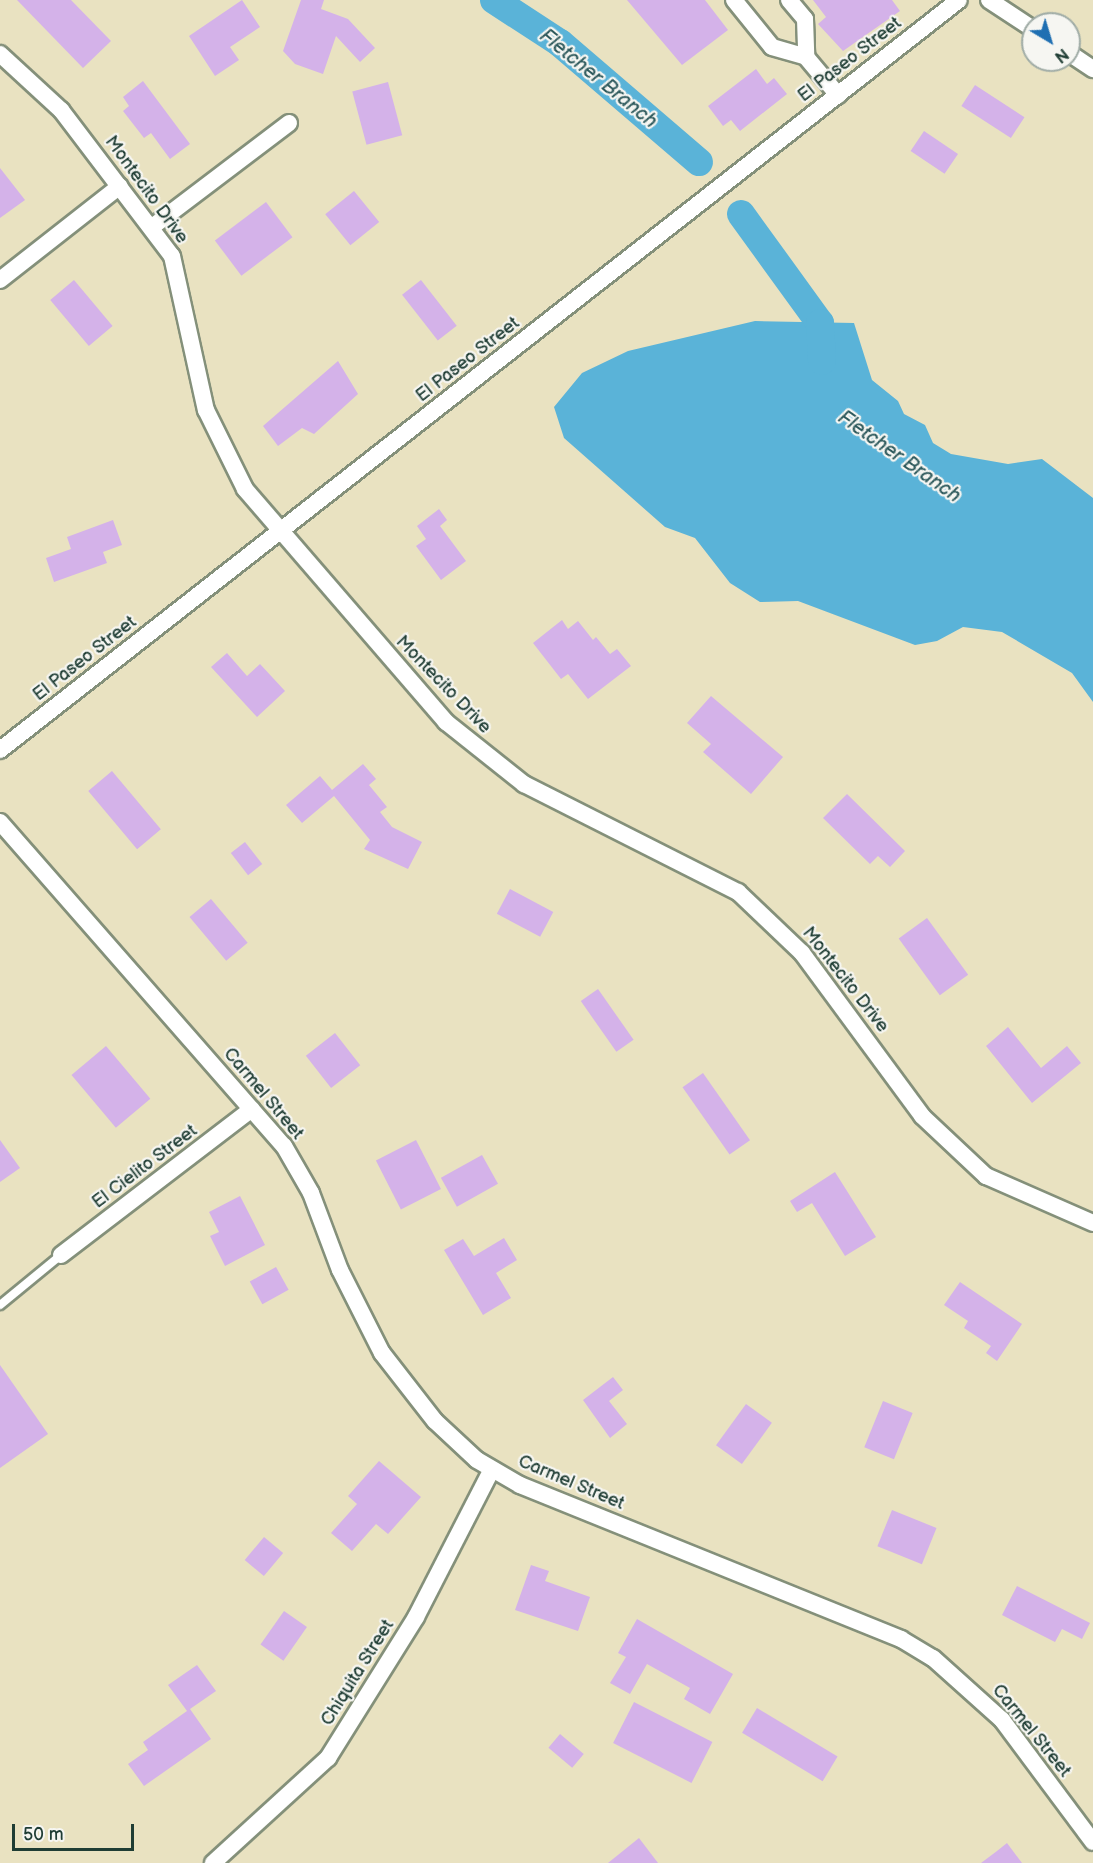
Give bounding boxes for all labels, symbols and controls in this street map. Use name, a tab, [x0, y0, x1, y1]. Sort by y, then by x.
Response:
north arrow	[1021, 12, 1081, 72]
street label: El Paseo Street	[794, 13, 906, 107]
water label: Fletcher Branch	[534, 24, 662, 134]
text: N	[1051, 44, 1072, 66]
street label: Montecito Drive	[100, 132, 192, 248]
street label: El Paseo Street	[412, 313, 524, 407]
water label: Fletcher Branch	[833, 406, 965, 508]
street label: El Paseo Street	[29, 612, 141, 706]
street label: Montecito Drive	[391, 632, 495, 738]
street label: Montecito Drive	[797, 923, 893, 1037]
street label: Carmel Street	[218, 1044, 308, 1144]
street label: El Cielito Street	[88, 1120, 202, 1214]
street label: Carmel Street	[515, 1451, 627, 1515]
street label: Chiquita Street	[317, 1616, 399, 1730]
street label: Carmel Street	[987, 1680, 1075, 1782]
scale bar	[15, 1812, 136, 1850]
text: 50 m	[23, 1824, 64, 1845]

